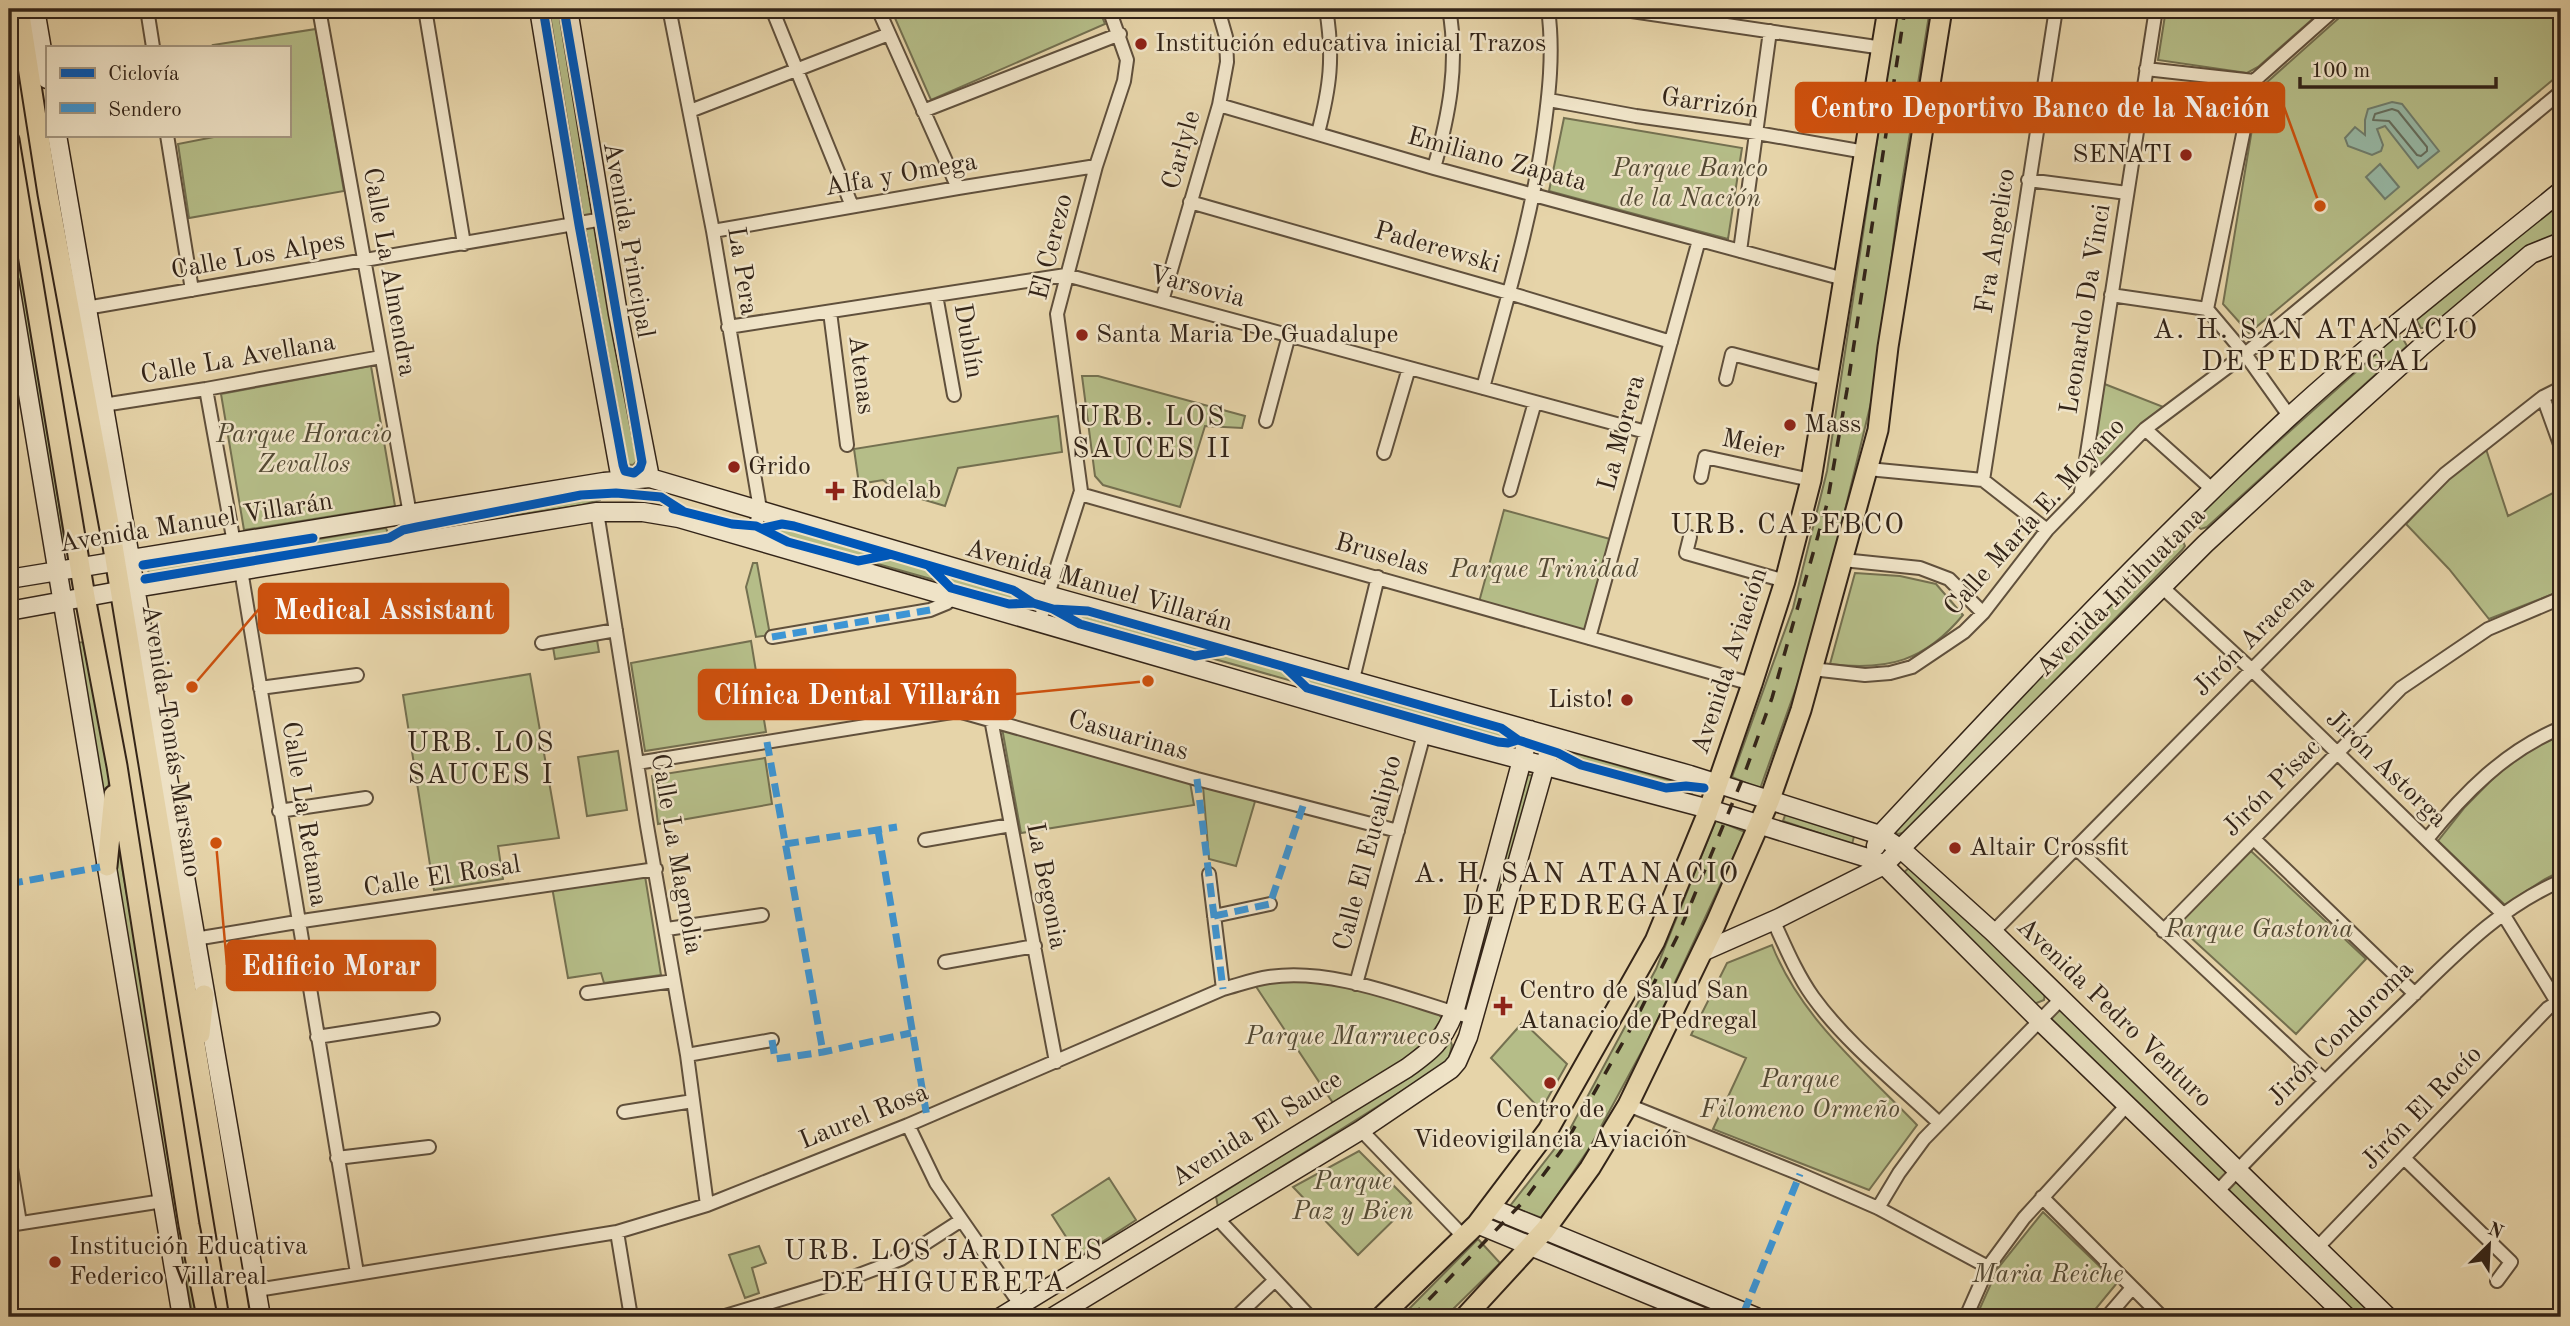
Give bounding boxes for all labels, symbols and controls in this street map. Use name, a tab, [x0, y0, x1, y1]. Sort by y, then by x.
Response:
place label: Institución educativa inicial Trazos	[1155, 31, 1546, 57]
marker: Institución educativa inicial Trazos	[1133, 36, 1149, 52]
legend	[46, 46, 290, 136]
scale bar	[2300, 46, 2496, 90]
text: 100 m	[2311, 61, 2370, 82]
text: Ciclovía	[108, 64, 179, 85]
callout: Centro Deportivo Banco de la Nación	[1796, 83, 2284, 132]
street label: Garrizón	[1660, 84, 1760, 124]
text: Centro Deportivo Banco de la Nación	[1810, 96, 2270, 124]
text: Sendero	[108, 100, 182, 121]
street label: Carlyle	[1158, 108, 1206, 192]
street label: Emiliano Zapata	[1404, 124, 1590, 197]
street label: Avenida Principal	[598, 140, 658, 340]
place label: SENATI	[2072, 142, 2172, 168]
marker: SENATI	[2178, 147, 2194, 163]
street label: Alfa y Omega	[823, 149, 979, 201]
park label: Parque Banco de la Nación	[1611, 156, 1768, 212]
street label: Calle La Almendra	[358, 165, 420, 379]
street label: Fra Angelico	[1972, 167, 2020, 315]
street label: El Cerezo	[1026, 191, 1078, 303]
street label: Leonardo Da Vinci	[2057, 202, 2115, 416]
street label: Paderewski	[1371, 218, 1503, 278]
street label: La Pera	[722, 225, 762, 317]
street label: Calle Los Alpes	[169, 228, 347, 284]
street label: Varsovia	[1146, 262, 1248, 312]
street label: Dublín	[949, 302, 987, 380]
district label: A. H. SAN ATANACIO DE PEDREGAL	[2153, 317, 2479, 377]
place label: Santa Maria De Guadalupe	[1096, 322, 1398, 348]
marker: Santa Maria De Guadalupe	[1074, 327, 1090, 343]
street label: Calle La Avellana	[138, 329, 338, 389]
street label: Atenas	[843, 334, 879, 416]
street label: La Morera	[1594, 372, 1650, 494]
district label: URB. LOS SAUCES II	[1072, 404, 1232, 464]
place label: Mass	[1804, 412, 1861, 438]
street label: Calle María E. Moyano	[1940, 413, 2130, 621]
marker: Mass	[1782, 417, 1798, 433]
park label: Parque Horacio Zevallos	[215, 422, 392, 478]
street label: Meier	[1719, 426, 1787, 464]
place label: Grido	[748, 454, 811, 480]
marker: Grido	[726, 459, 742, 475]
place label: Rodelab	[851, 478, 941, 504]
marker: Rodelab	[825, 481, 845, 501]
street label: Avenida Manuel Villarán	[57, 489, 335, 557]
street label: Avenida Intihuatana	[2031, 502, 2211, 682]
district label: URB. CAPEBCO	[1670, 512, 1906, 540]
street label: Bruselas	[1332, 529, 1432, 581]
street label: Avenida Manuel Villarán	[962, 535, 1236, 637]
park label: Parque Trinidad	[1448, 557, 1639, 583]
street label: Avenida Aviación	[1688, 564, 1772, 758]
street label: Jirón Aracena	[2188, 570, 2320, 702]
callout: Medical Assistant	[259, 584, 508, 633]
text: Medical Assistant	[274, 598, 494, 626]
street label: Avenida Tomás Marsano	[137, 603, 205, 879]
callout: Clínica Dental Villarán	[699, 670, 1015, 719]
text: Clínica Dental Villarán	[713, 683, 1001, 711]
place label: Listo!	[1548, 687, 1613, 713]
marker: Listo!	[1619, 692, 1635, 708]
street label: Jirón Astorga	[2321, 705, 2451, 833]
street label: Casuarinas	[1065, 706, 1191, 766]
street label: Calle La Retama	[277, 720, 331, 909]
district label: URB. LOS SAUCES I	[407, 730, 555, 790]
street label: Jirón Pisac	[2218, 734, 2326, 842]
street label: Calle La Magnolia	[646, 751, 707, 957]
street label: Calle El Eucalipto	[1329, 752, 1407, 954]
street label: La Begonia	[1021, 821, 1071, 952]
place label: Altair Crossfit	[1969, 835, 2129, 861]
marker: Altair Crossfit	[1947, 840, 1963, 856]
street label: Calle El Rosal	[362, 852, 522, 902]
district label: A. H. SAN ATANACIO DE PEDREGAL	[1414, 861, 1740, 921]
street label: Avenida Pedro Venturo	[2011, 913, 2217, 1113]
park label: Parque Gastonia	[2164, 917, 2353, 943]
callout: Edificio Morar	[227, 941, 435, 990]
text: Edificio Morar	[241, 954, 421, 982]
street label: Jirón Condoroma	[2263, 956, 2419, 1112]
place label: Centro de Salud San Atanacio de Pedregal	[1519, 978, 1757, 1034]
marker: Centro de Salud San Atanacio de Pedregal	[1493, 996, 1513, 1016]
park label: Parque Marruecos	[1244, 1024, 1451, 1050]
street label: Jirón El Rocío	[2357, 1041, 2487, 1175]
street label: Avenida El Sauce	[1167, 1066, 1347, 1192]
park label: Parque Filomeno Ormeño	[1699, 1067, 1900, 1123]
marker: Centro de Videovigilancia Aviación	[1542, 1075, 1558, 1091]
street label: Laurel Rosa	[796, 1079, 932, 1155]
place label: Centro de Videovigilancia Aviación	[1413, 1097, 1687, 1153]
park label: Parque Paz y Bien	[1291, 1169, 1414, 1225]
north arrow	[2454, 1210, 2524, 1280]
text: N	[2484, 1220, 2506, 1244]
place label: Institución Educativa Federico Villareal	[69, 1234, 308, 1290]
district label: URB. LOS JARDINES DE HIGUERETA	[784, 1238, 1104, 1298]
marker: Institución Educativa Federico Villareal	[47, 1254, 63, 1270]
park label: Maria Reiche	[1971, 1262, 2124, 1288]

